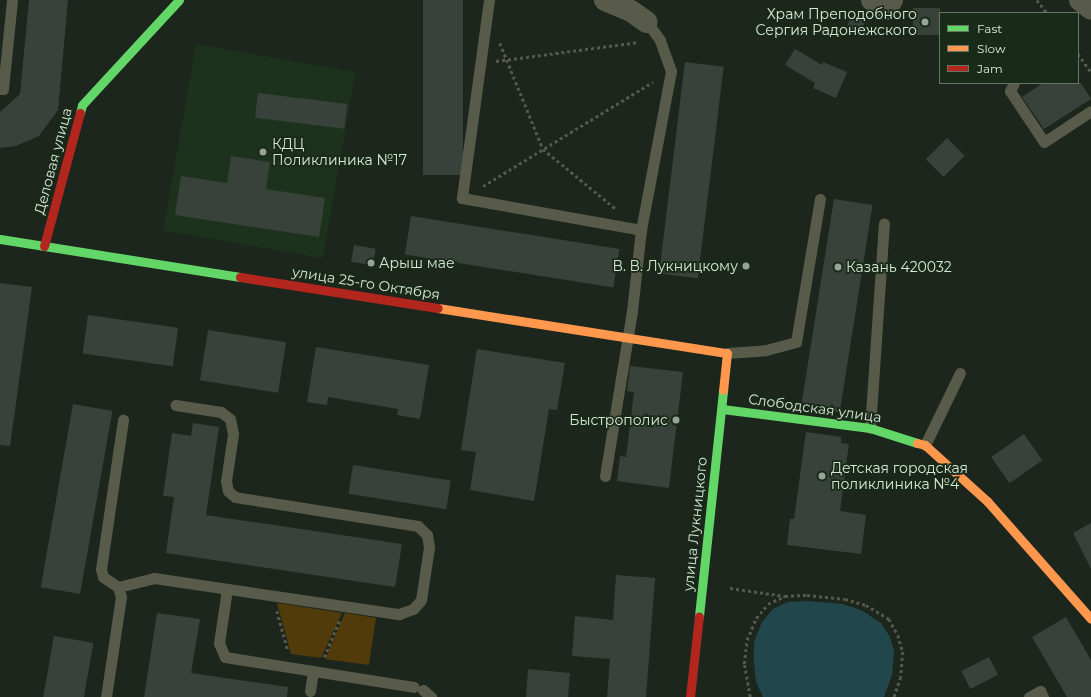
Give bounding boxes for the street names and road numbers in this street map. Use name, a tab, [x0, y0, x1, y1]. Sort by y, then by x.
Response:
street label: Деловая улица	[31, 106, 75, 216]
street label: улица 25-го Октября	[291, 263, 441, 303]
street label: Слободская улица	[747, 390, 883, 426]
street label: улица Лукницкого	[680, 456, 710, 592]

